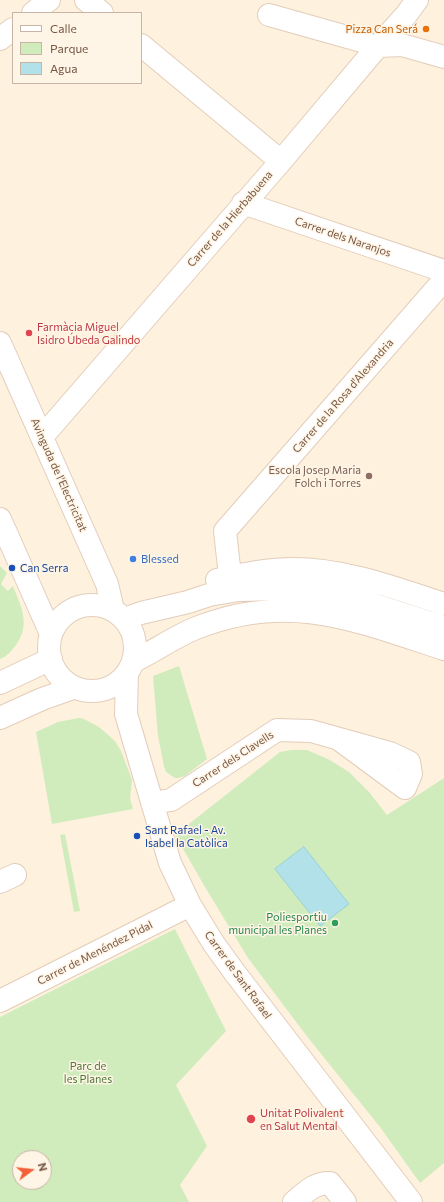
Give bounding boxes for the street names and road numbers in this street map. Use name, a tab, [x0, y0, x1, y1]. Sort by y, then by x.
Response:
street label: Carrer de la Hierbabuena	[185, 168, 275, 270]
street label: Carrer dels Naranjos	[293, 214, 393, 260]
street label: Carrer de la Rosa d'Alexandria	[290, 336, 396, 456]
street label: Avinguda de l'Electricitat	[28, 416, 90, 534]
street label: Carrer dels Clavells	[190, 728, 276, 790]
street label: Carrer de Menéndez Pidal	[35, 918, 155, 988]
street label: Carrer de Sant Rafael	[202, 929, 274, 1021]

